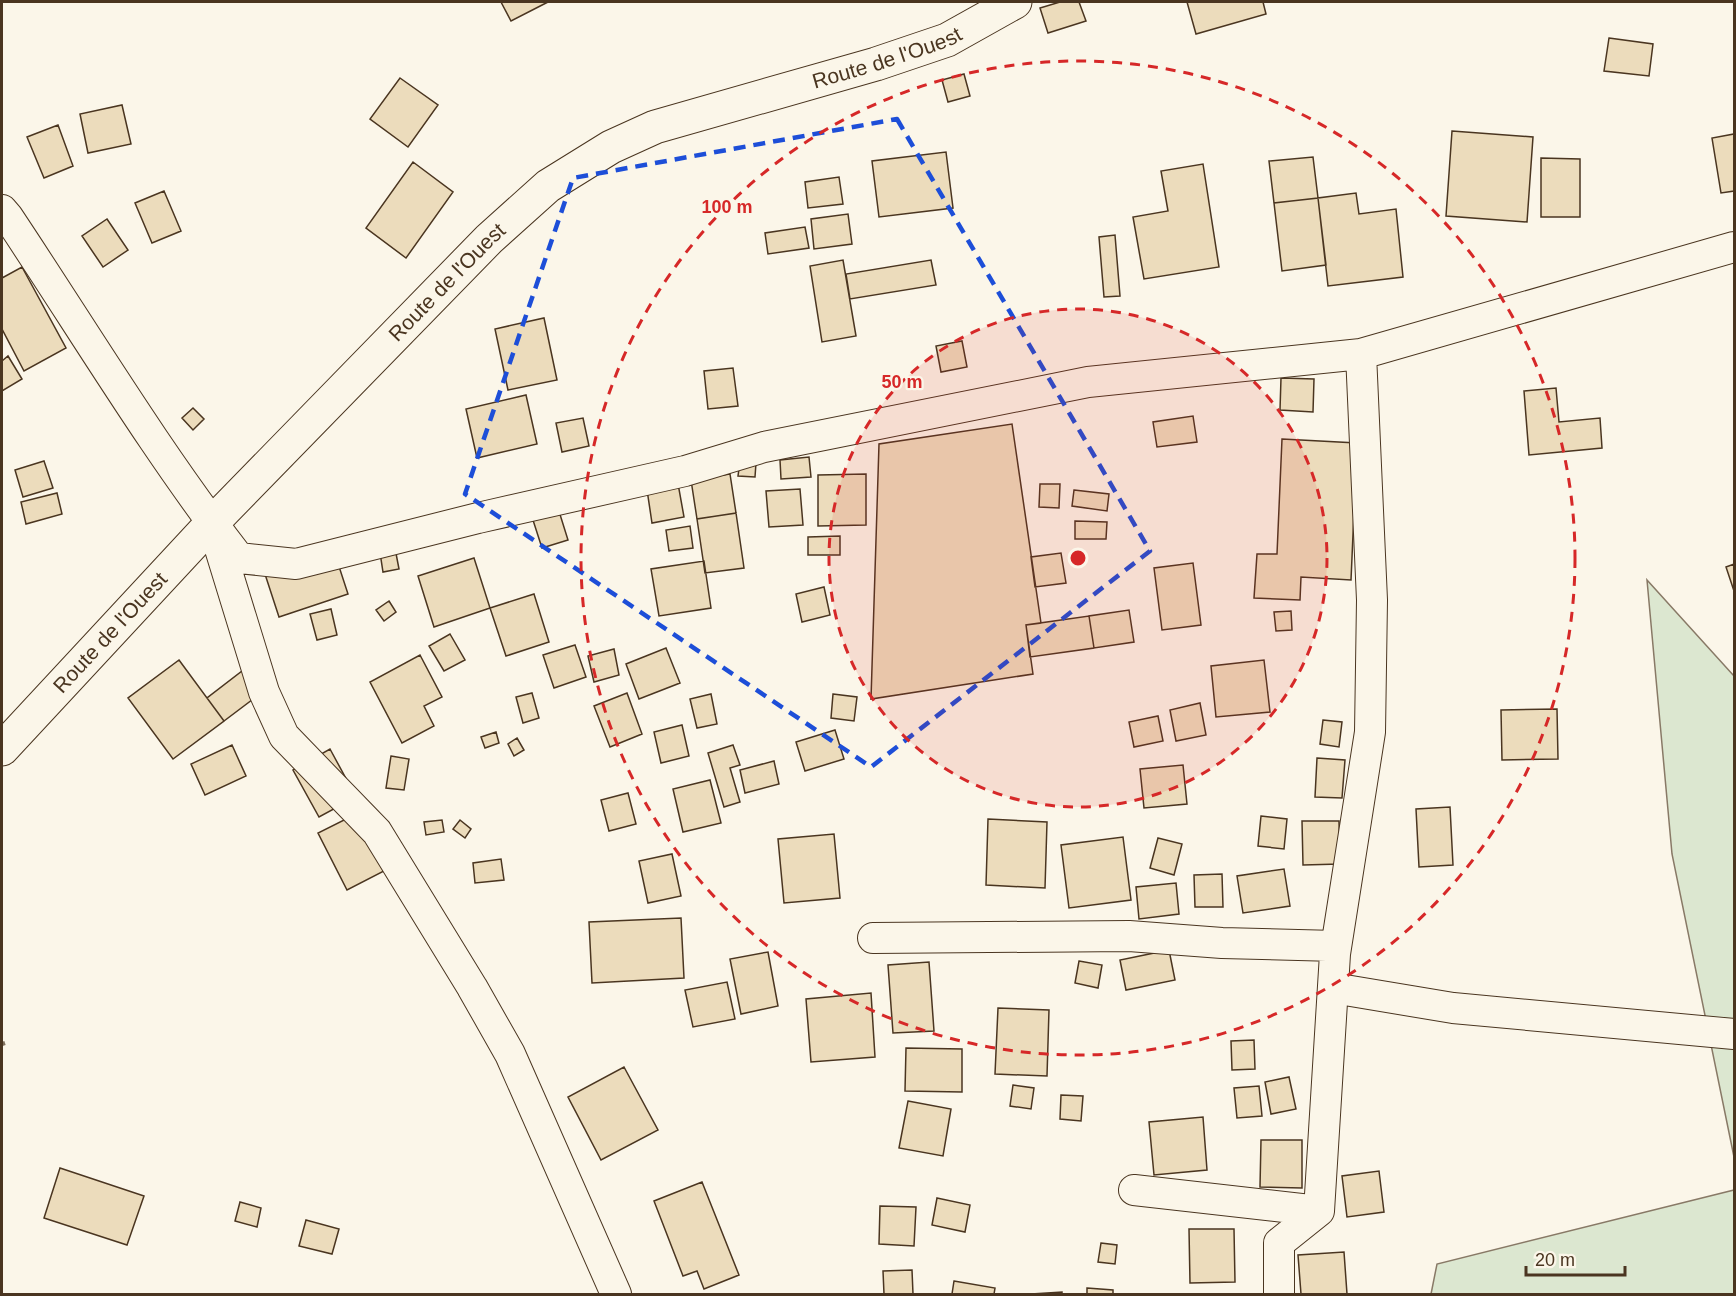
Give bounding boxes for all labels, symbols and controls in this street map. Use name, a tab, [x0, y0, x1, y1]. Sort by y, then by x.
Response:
street label: Route de l'Ouest	[810, 22, 966, 93]
text: 100 m	[701, 197, 753, 217]
street label: Route de l'Ouest	[384, 218, 510, 346]
text: 50 m	[881, 372, 923, 392]
centre of rings	[1068, 548, 1088, 568]
street label: Route de l'Ouest	[48, 567, 171, 697]
scale bar	[1526, 1239, 1625, 1277]
text: 20 m	[1535, 1250, 1575, 1270]

